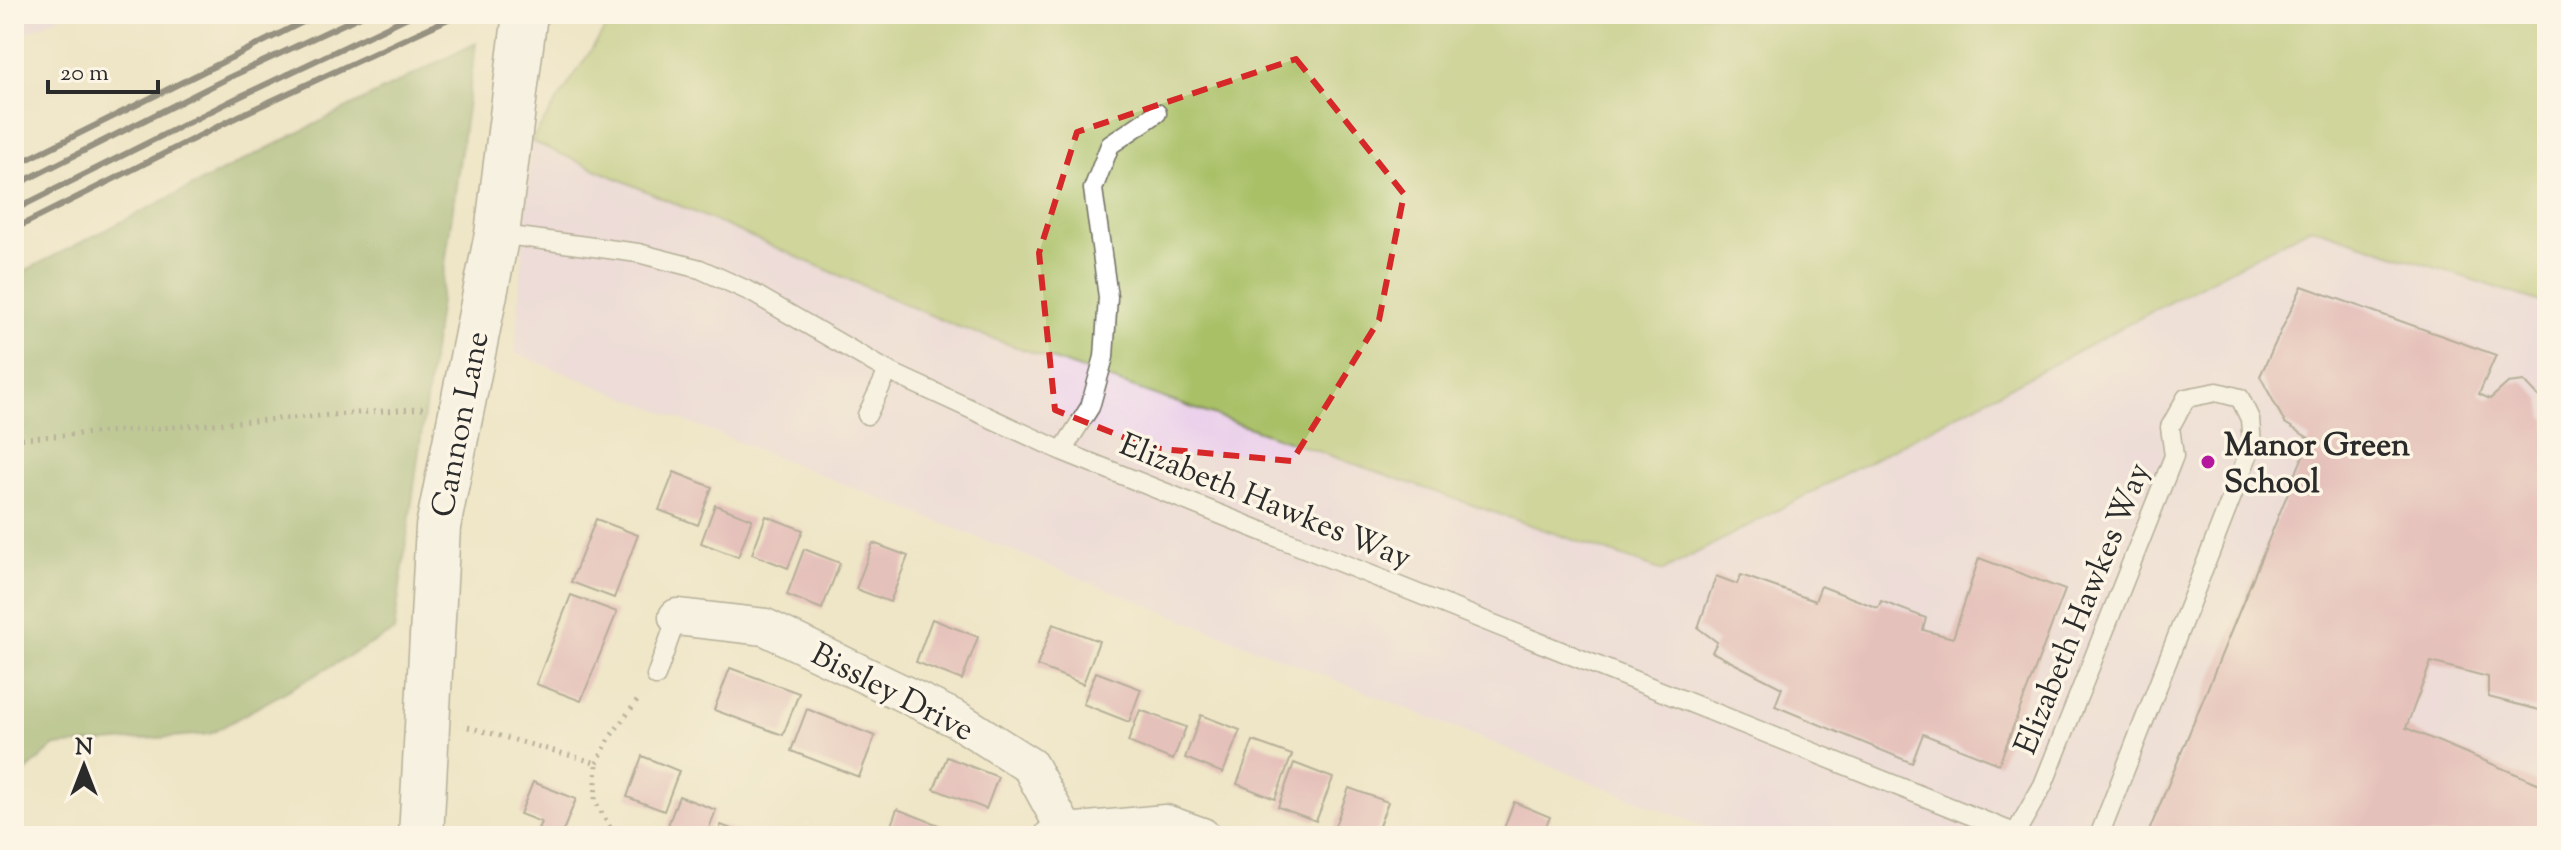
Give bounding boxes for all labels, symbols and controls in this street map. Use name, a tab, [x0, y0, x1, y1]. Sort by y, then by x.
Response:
scale bar	[48, 44, 158, 94]
text: 20 m	[60, 57, 109, 91]
street label: Cannon Lane	[421, 328, 502, 521]
street label: Elizabeth Hawkes Way	[1112, 423, 1418, 582]
place label: Manor Green School	[2224, 424, 2410, 507]
marker: Manor Green School	[2199, 453, 2217, 471]
street label: Elizabeth Hawkes Way	[2004, 456, 2163, 762]
street label: Bissley Drive	[802, 633, 981, 754]
north arrow	[44, 726, 124, 806]
text: N	[75, 733, 93, 765]

